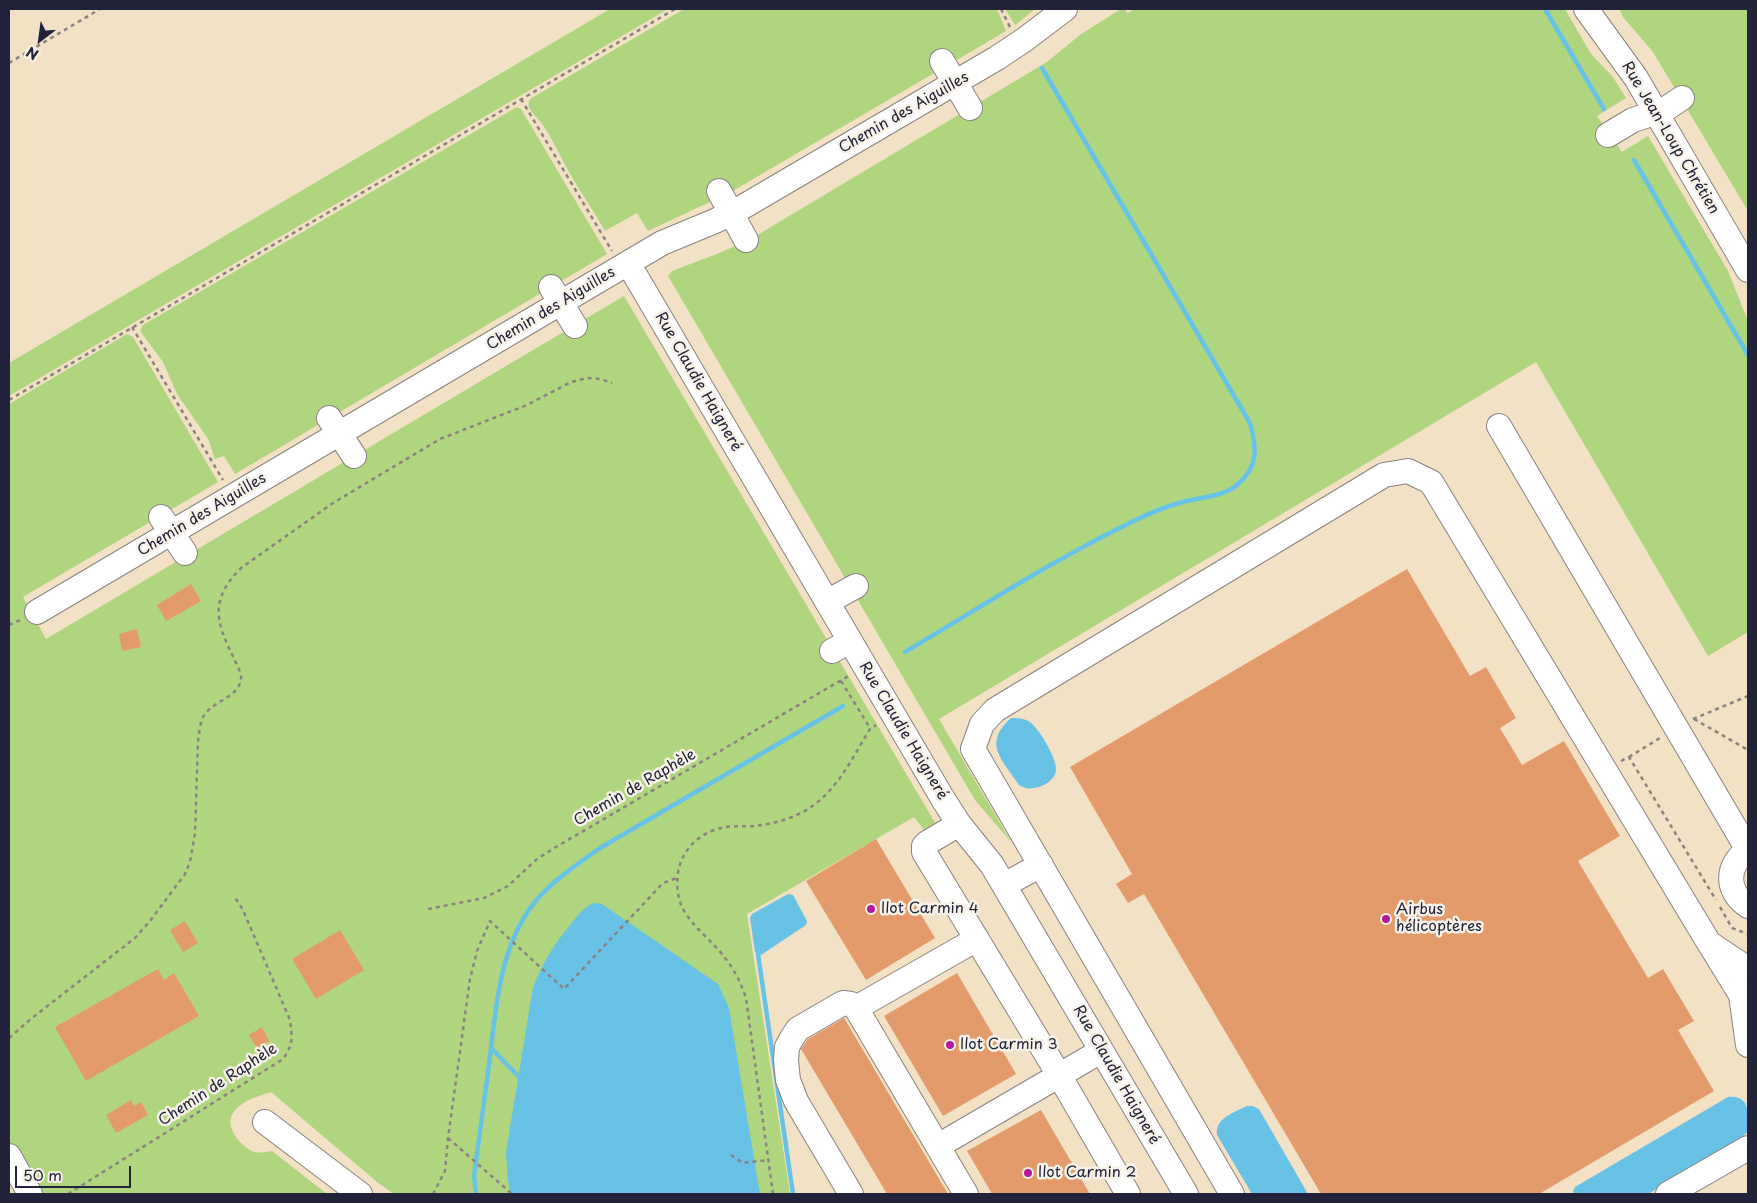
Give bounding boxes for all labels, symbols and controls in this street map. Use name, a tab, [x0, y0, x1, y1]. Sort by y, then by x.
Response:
north arrow	[15, 15, 65, 65]
text: N	[22, 42, 42, 65]
street label: Rue Jean-Loup Chrétien	[1617, 58, 1723, 218]
street label: Chemin des Aiguilles	[836, 69, 972, 157]
street label: Chemin des Aiguilles	[483, 263, 619, 355]
street label: Rue Claudie Haigneré	[651, 309, 745, 455]
street label: Chemin des Aiguilles	[134, 469, 270, 561]
street label: Rue Claudie Haigneré	[855, 659, 951, 803]
street label: Chemin de Raphèle	[571, 746, 699, 830]
place label: Ilot Carmin 4	[881, 900, 979, 918]
place label: Airbus hélicoptères	[1396, 901, 1482, 936]
marker: Ilot Carmin 4	[865, 903, 877, 915]
marker: Airbus hélicoptères	[1380, 913, 1392, 925]
street label: Rue Claudie Haigneré	[1069, 1002, 1163, 1148]
place label: Ilot Carmin 3	[960, 1036, 1058, 1054]
marker: Ilot Carmin 3	[944, 1039, 956, 1051]
street label: Chemin de Raphèle	[155, 1040, 281, 1130]
scale bar	[18, 1156, 134, 1188]
text: 50 m	[23, 1163, 62, 1186]
place label: Ilot Carmin 2	[1038, 1164, 1136, 1182]
marker: Ilot Carmin 2	[1022, 1167, 1034, 1179]

